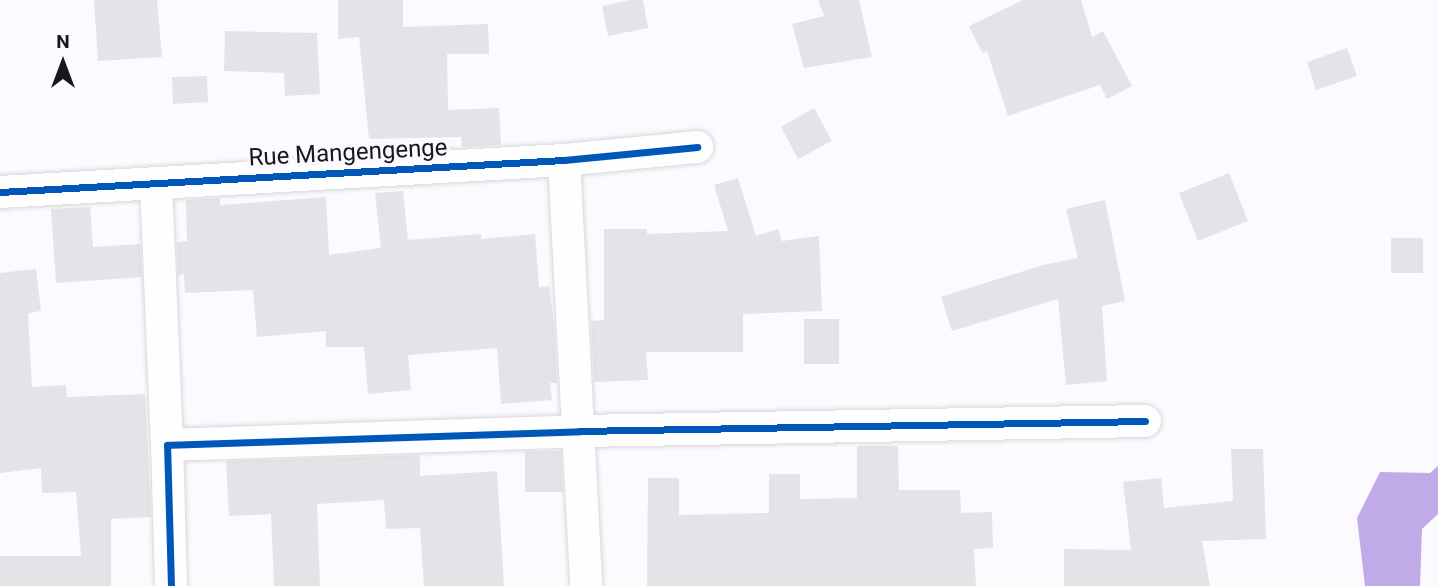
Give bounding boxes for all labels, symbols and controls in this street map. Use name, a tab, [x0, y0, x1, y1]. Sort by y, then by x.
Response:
north arrow	[28, 28, 98, 98]
text: N	[56, 30, 70, 53]
street label: Rue Mangengenge	[248, 133, 448, 173]

